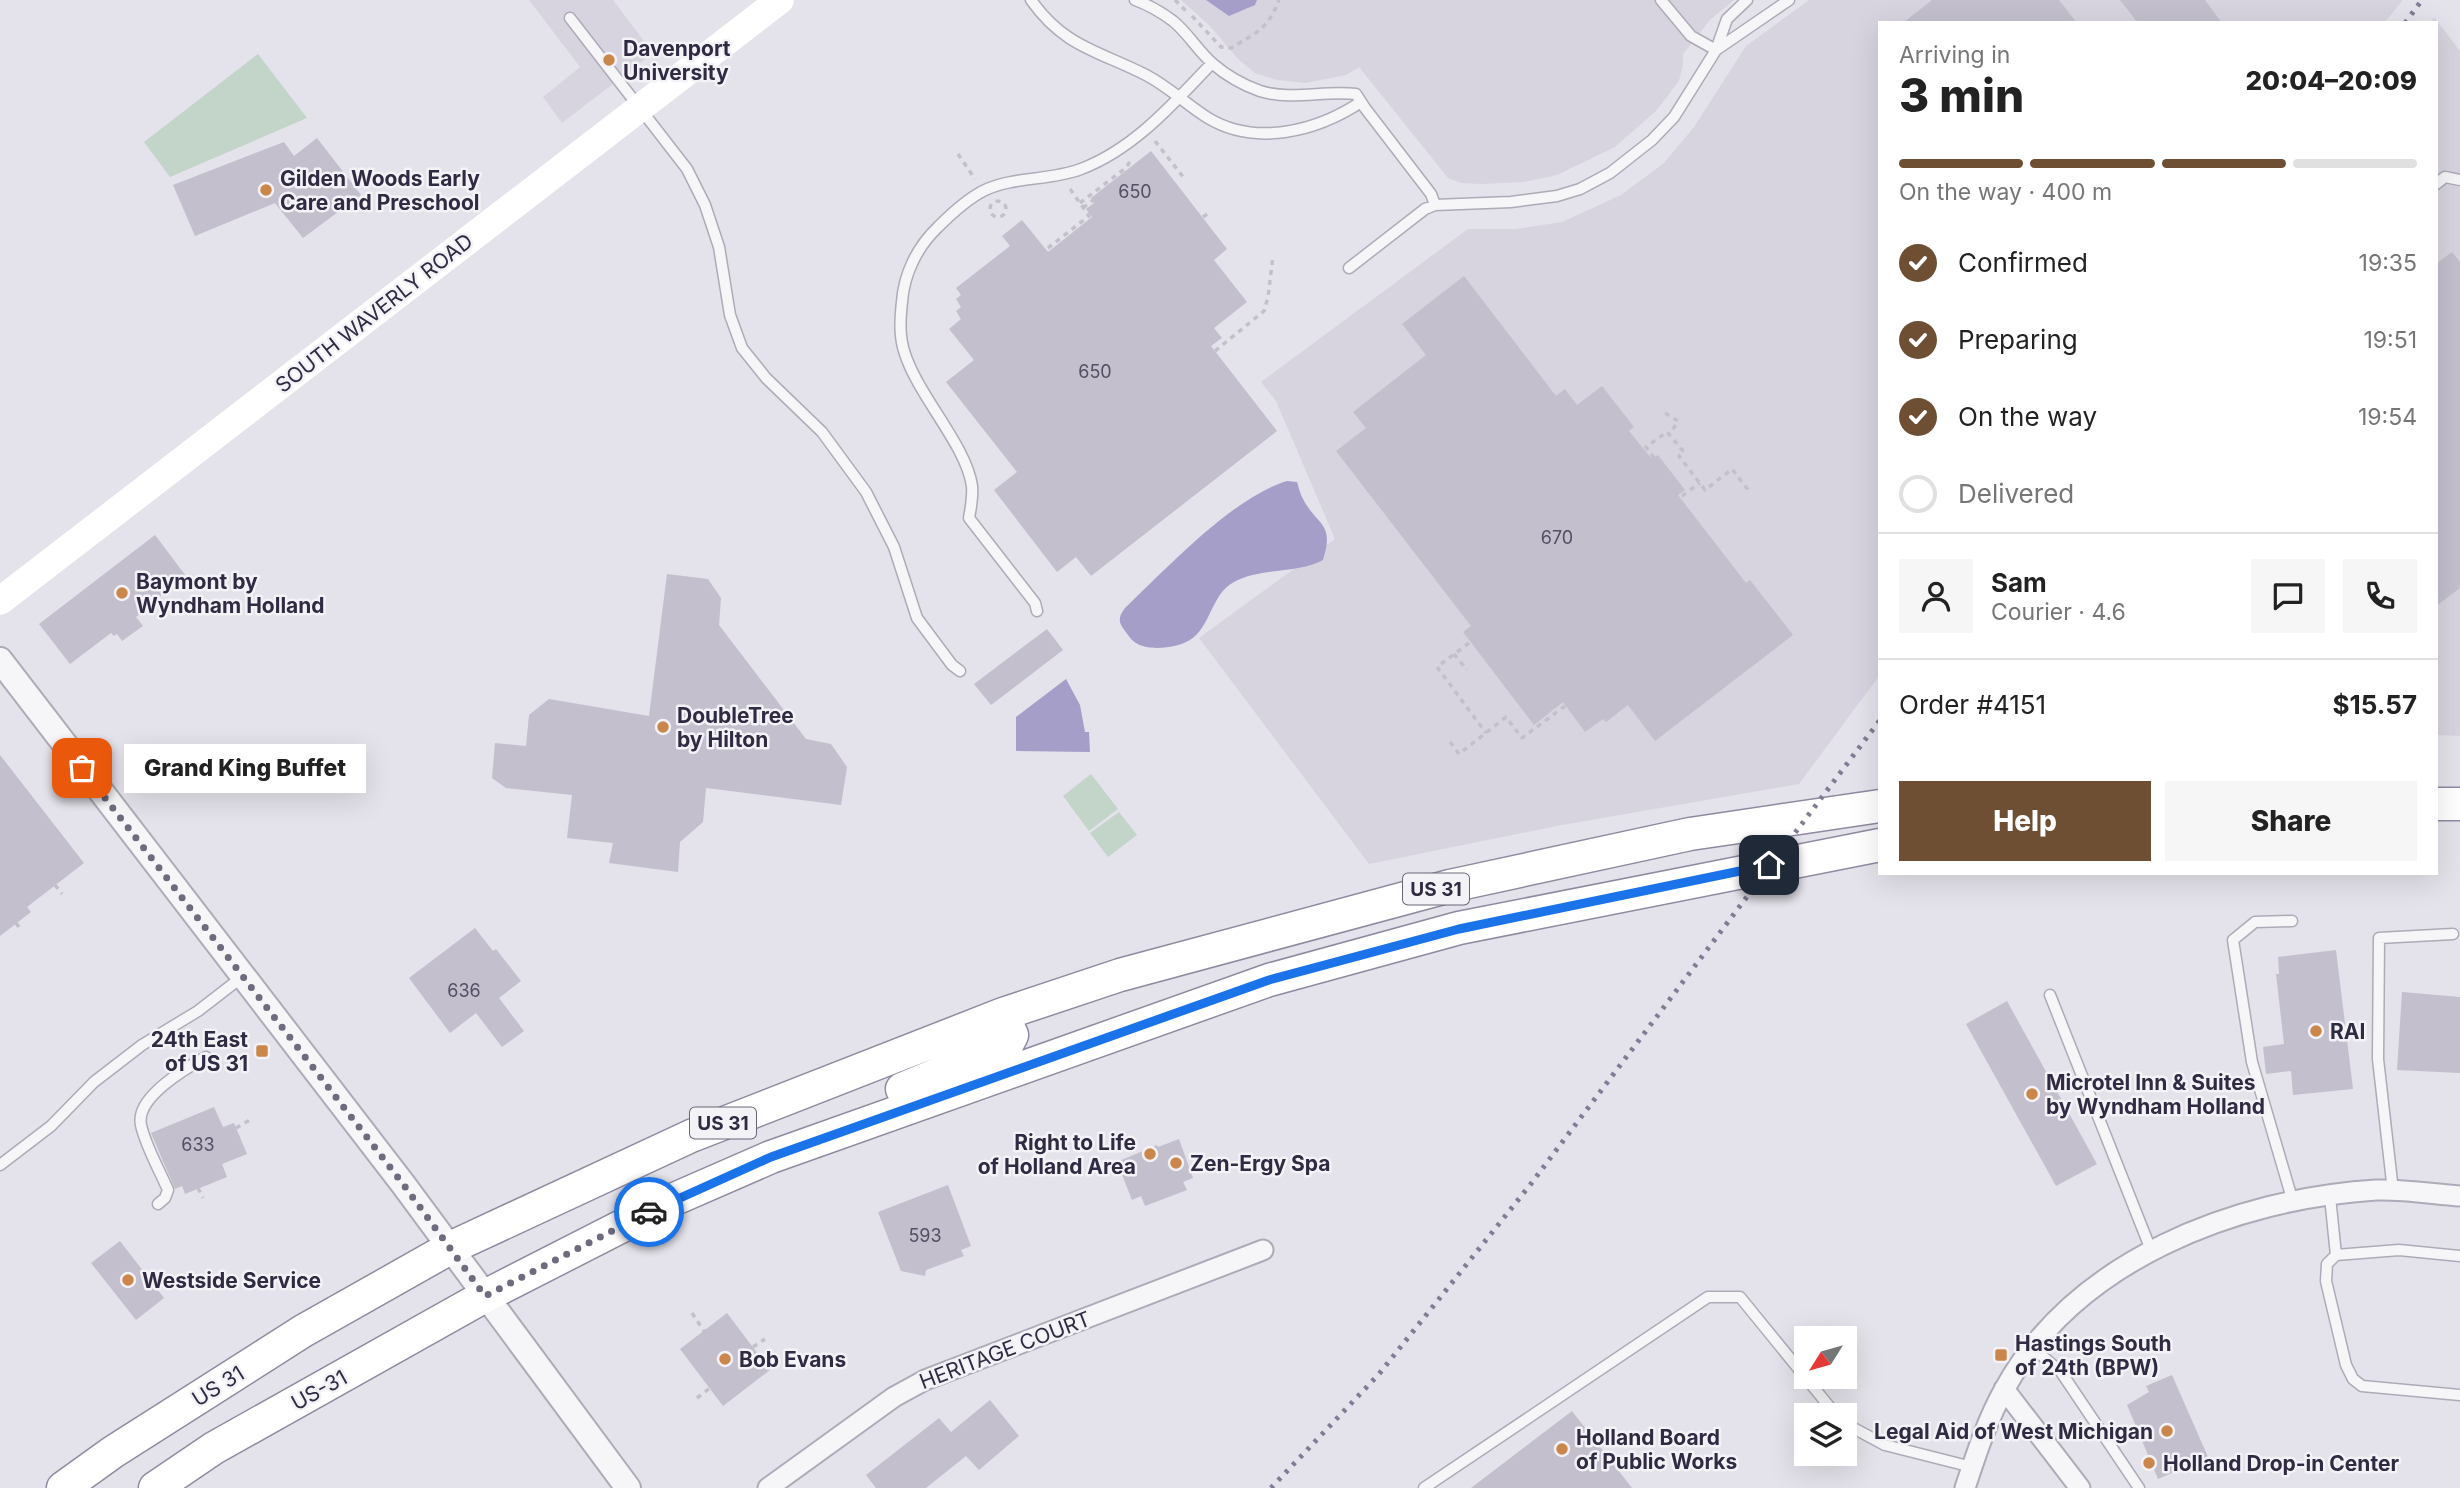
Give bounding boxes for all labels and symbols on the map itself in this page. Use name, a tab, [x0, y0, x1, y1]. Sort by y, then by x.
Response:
place label: Davenport University	[623, 36, 731, 85]
marker: Davenport University	[601, 52, 617, 68]
place label: Gilden Woods Early Care and Preschool	[280, 166, 480, 215]
house number: 650	[1118, 181, 1152, 202]
marker: Gilden Woods Early Care and Preschool	[258, 182, 274, 198]
street label: SOUTH WAVERLY ROAD	[270, 228, 478, 398]
house number: 650	[1078, 361, 1112, 382]
house number: 670	[1541, 527, 1573, 548]
place label: Baymont by Wyndham Holland	[136, 569, 325, 618]
marker: Baymont by Wyndham Holland	[114, 585, 130, 601]
place label: DoubleTree by Hilton	[677, 703, 794, 752]
marker: DoubleTree by Hilton	[655, 719, 671, 735]
pin	[52, 738, 112, 798]
callout: Grand King Buffet	[124, 744, 366, 792]
pin	[1739, 835, 1799, 895]
road number: US 31	[1403, 874, 1469, 904]
house number: 636	[447, 980, 481, 1001]
place label: RAI	[2330, 1019, 2365, 1044]
marker: RAI	[2308, 1023, 2324, 1039]
place label: 24th East of US 31	[151, 1027, 248, 1076]
marker: 24th East of US 31	[254, 1043, 270, 1059]
place label: Microtel Inn & Suites by Wyndham Holland	[2046, 1070, 2265, 1119]
marker: Microtel Inn & Suites by Wyndham Holland	[2024, 1086, 2040, 1102]
road number: US 31	[690, 1107, 756, 1138]
place label: Right to Life of Holland Area	[978, 1130, 1136, 1179]
house number: 633	[181, 1134, 215, 1155]
marker: Right to Life of Holland Area	[1142, 1146, 1158, 1162]
place label: Zen-Ergy Spa	[1190, 1151, 1330, 1176]
marker: Zen-Ergy Spa	[1168, 1155, 1184, 1171]
courier	[614, 1177, 684, 1247]
house number: 593	[908, 1225, 942, 1246]
place label: Westside Service	[142, 1268, 321, 1293]
marker: Westside Service	[120, 1272, 136, 1288]
street label: HERITAGE COURT	[916, 1306, 1094, 1394]
north arrow	[1794, 1326, 1857, 1390]
place label: Hastings South of 24th (BPW)	[2015, 1331, 2172, 1380]
place label: Bob Evans	[739, 1347, 846, 1372]
marker: Hastings South of 24th (BPW)	[1993, 1347, 2009, 1363]
marker: Bob Evans	[717, 1351, 733, 1367]
street label: US 31	[187, 1360, 249, 1412]
street label: US-31	[287, 1365, 351, 1415]
place label: Legal Aid of West Michigan	[1874, 1419, 2153, 1444]
marker: Legal Aid of West Michigan	[2159, 1423, 2175, 1439]
place label: Holland Board of Public Works	[1576, 1425, 1737, 1474]
marker: Holland Board of Public Works	[1554, 1441, 1570, 1457]
place label: Holland Drop-in Center	[2163, 1451, 2399, 1476]
marker: Holland Drop-in Center	[2141, 1455, 2157, 1471]

